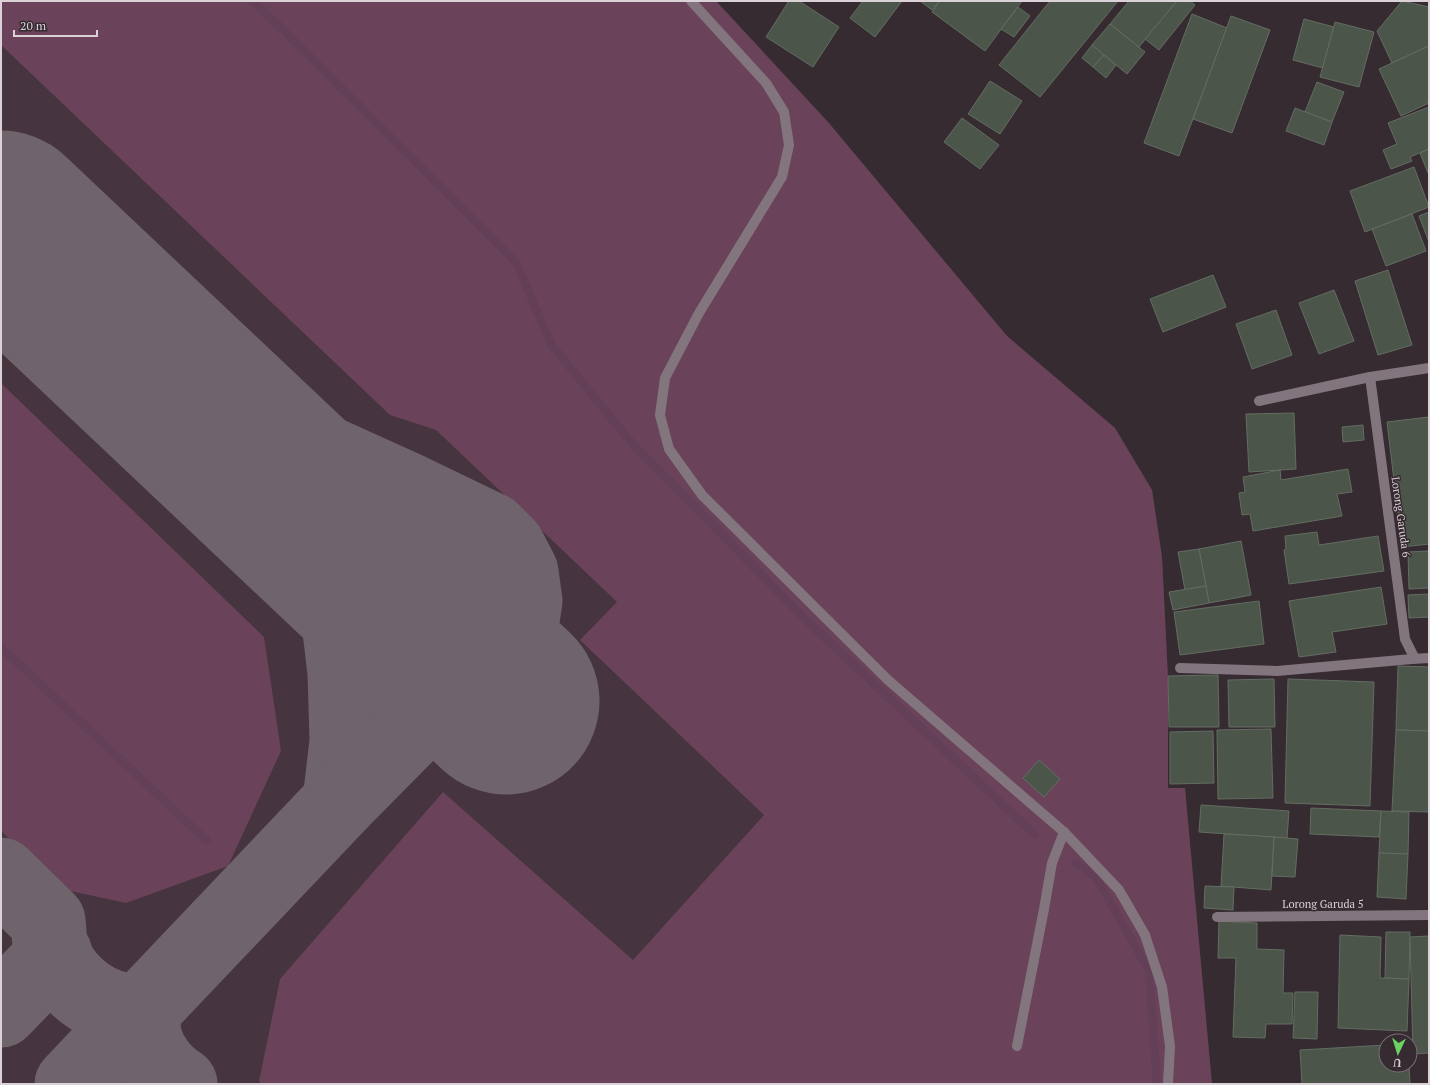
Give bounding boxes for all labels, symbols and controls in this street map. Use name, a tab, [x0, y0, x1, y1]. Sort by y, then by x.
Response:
scale bar	[14, 12, 97, 38]
text: 20 m	[20, 18, 47, 33]
street label: Lorong Garuda 6	[1388, 476, 1414, 558]
street label: Lorong Garuda 5	[1282, 897, 1364, 911]
north arrow	[1378, 1033, 1418, 1073]
text: U	[1393, 1056, 1402, 1070]

